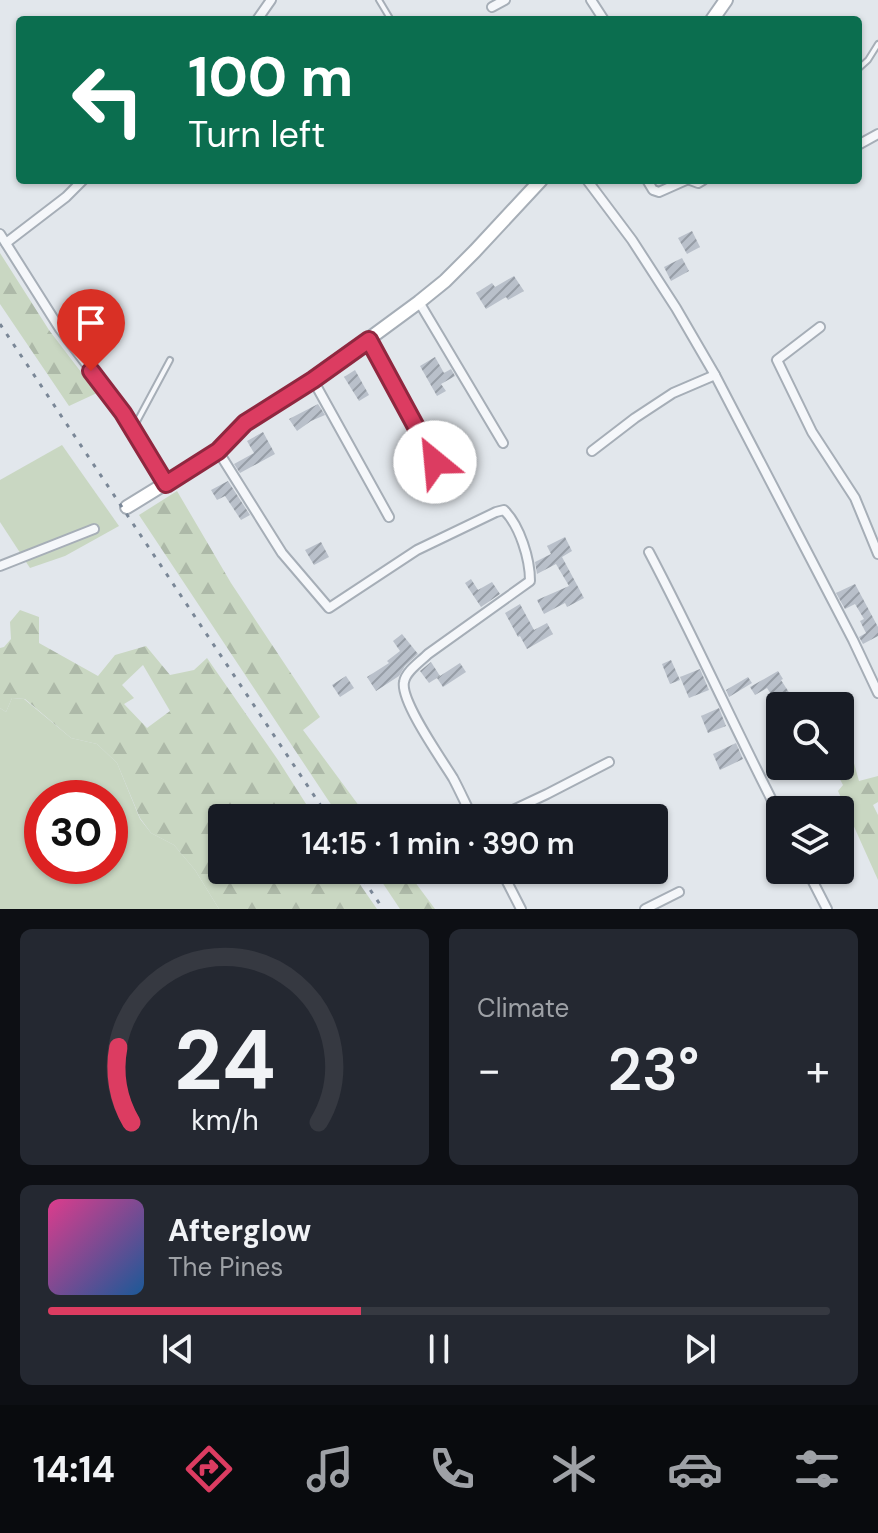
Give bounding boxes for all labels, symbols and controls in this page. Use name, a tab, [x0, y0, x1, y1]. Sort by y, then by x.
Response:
text: 100 m	[188, 40, 353, 113]
icon: left	[56, 48, 160, 152]
text: Turn left	[188, 111, 325, 158]
pin	[57, 289, 125, 371]
icon: arrive	[69, 301, 113, 345]
position arrow	[393, 420, 477, 504]
map controls	[766, 692, 854, 884]
button: search	[766, 692, 854, 780]
speed limit sign: 30	[24, 780, 128, 884]
button: layers	[766, 796, 854, 884]
text: 14:15 · 1 min · 390 m	[302, 824, 575, 863]
text: Climate	[477, 991, 569, 1025]
text: 24	[174, 1006, 275, 1115]
text: 23°	[608, 1030, 699, 1109]
text: −	[477, 1041, 501, 1099]
text: +	[806, 1041, 830, 1099]
text: km/h	[191, 1102, 258, 1139]
text: Afterglow	[168, 1211, 311, 1250]
text: The Pines	[168, 1250, 283, 1284]
icon: previous	[156, 1327, 200, 1371]
icon: pause	[417, 1327, 461, 1371]
icon: next	[678, 1327, 722, 1371]
icon: directions	[181, 1441, 237, 1497]
icon: music	[302, 1441, 358, 1497]
icon: phone	[424, 1441, 480, 1497]
icon: climate	[546, 1441, 602, 1497]
icon: car	[667, 1441, 723, 1497]
icon: filters	[789, 1441, 845, 1497]
text: 14:14	[33, 1446, 115, 1493]

